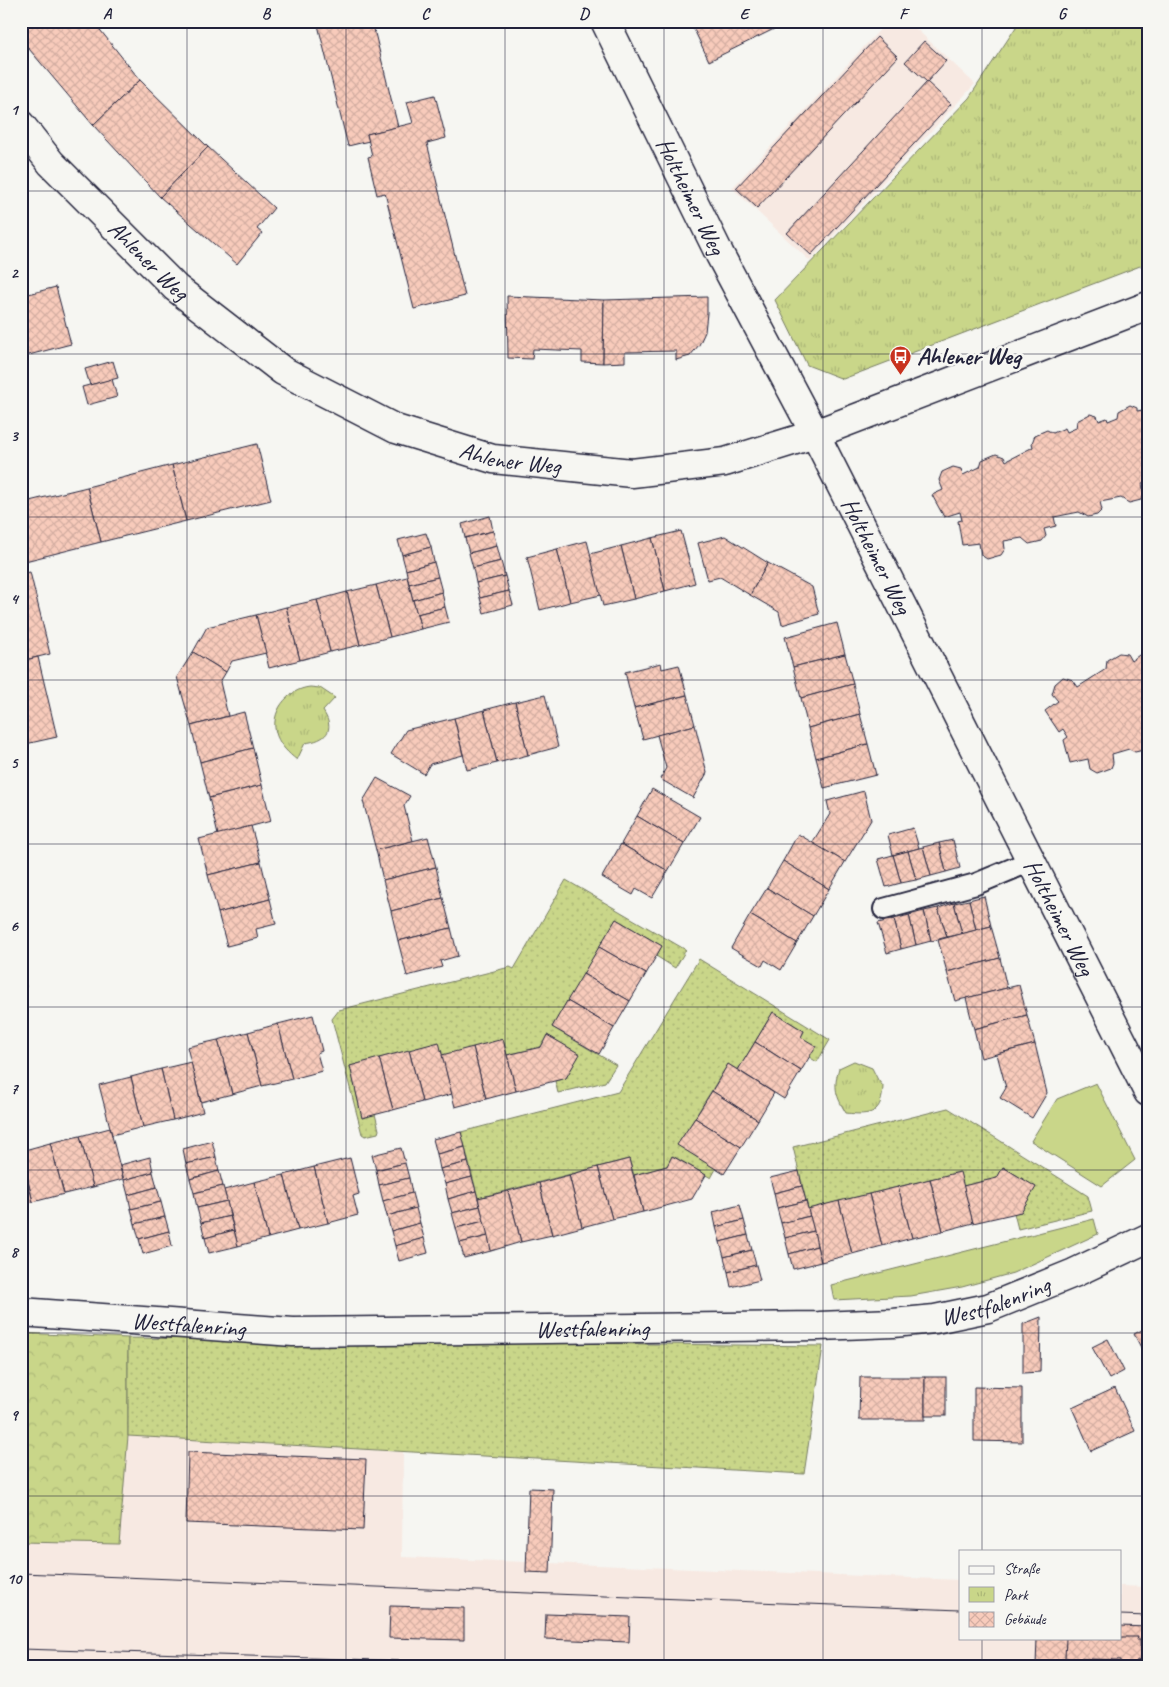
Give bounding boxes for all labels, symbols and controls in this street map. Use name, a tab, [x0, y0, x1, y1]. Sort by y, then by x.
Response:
text: A	[103, 4, 113, 24]
text: B	[262, 4, 272, 24]
text: C	[421, 4, 431, 24]
text: D	[579, 4, 590, 24]
text: E	[740, 4, 751, 24]
text: F	[899, 4, 910, 24]
text: G	[1058, 4, 1068, 24]
text: 1	[10, 100, 19, 120]
street label: Holtheimer Weg	[650, 133, 733, 261]
street label: Ahlener Weg	[102, 214, 196, 309]
text: 2	[10, 263, 19, 283]
place label: Ahlener Weg	[917, 341, 1023, 371]
bus stop icon: Ahlener Weg	[889, 344, 913, 375]
text: 3	[10, 426, 19, 446]
street label: Ahlener Weg	[456, 435, 564, 481]
street label: Holtheimer Weg	[835, 493, 919, 620]
text: 4	[10, 589, 19, 609]
text: 5	[11, 753, 20, 773]
street label: Holtheimer Weg	[1018, 854, 1102, 982]
text: 6	[10, 916, 19, 936]
text: 7	[10, 1079, 19, 1099]
text: 8	[10, 1242, 19, 1262]
street label: Westfalenring	[938, 1268, 1057, 1332]
street label: Westfalenring	[131, 1305, 249, 1344]
street label: Westfalenring	[535, 1313, 652, 1344]
text: 9	[10, 1405, 19, 1425]
legend	[959, 1550, 1122, 1640]
text: Straße	[1004, 1560, 1040, 1579]
text: 10	[7, 1569, 23, 1589]
text: Park	[1004, 1586, 1029, 1605]
text: Gebäude	[1004, 1610, 1047, 1629]

